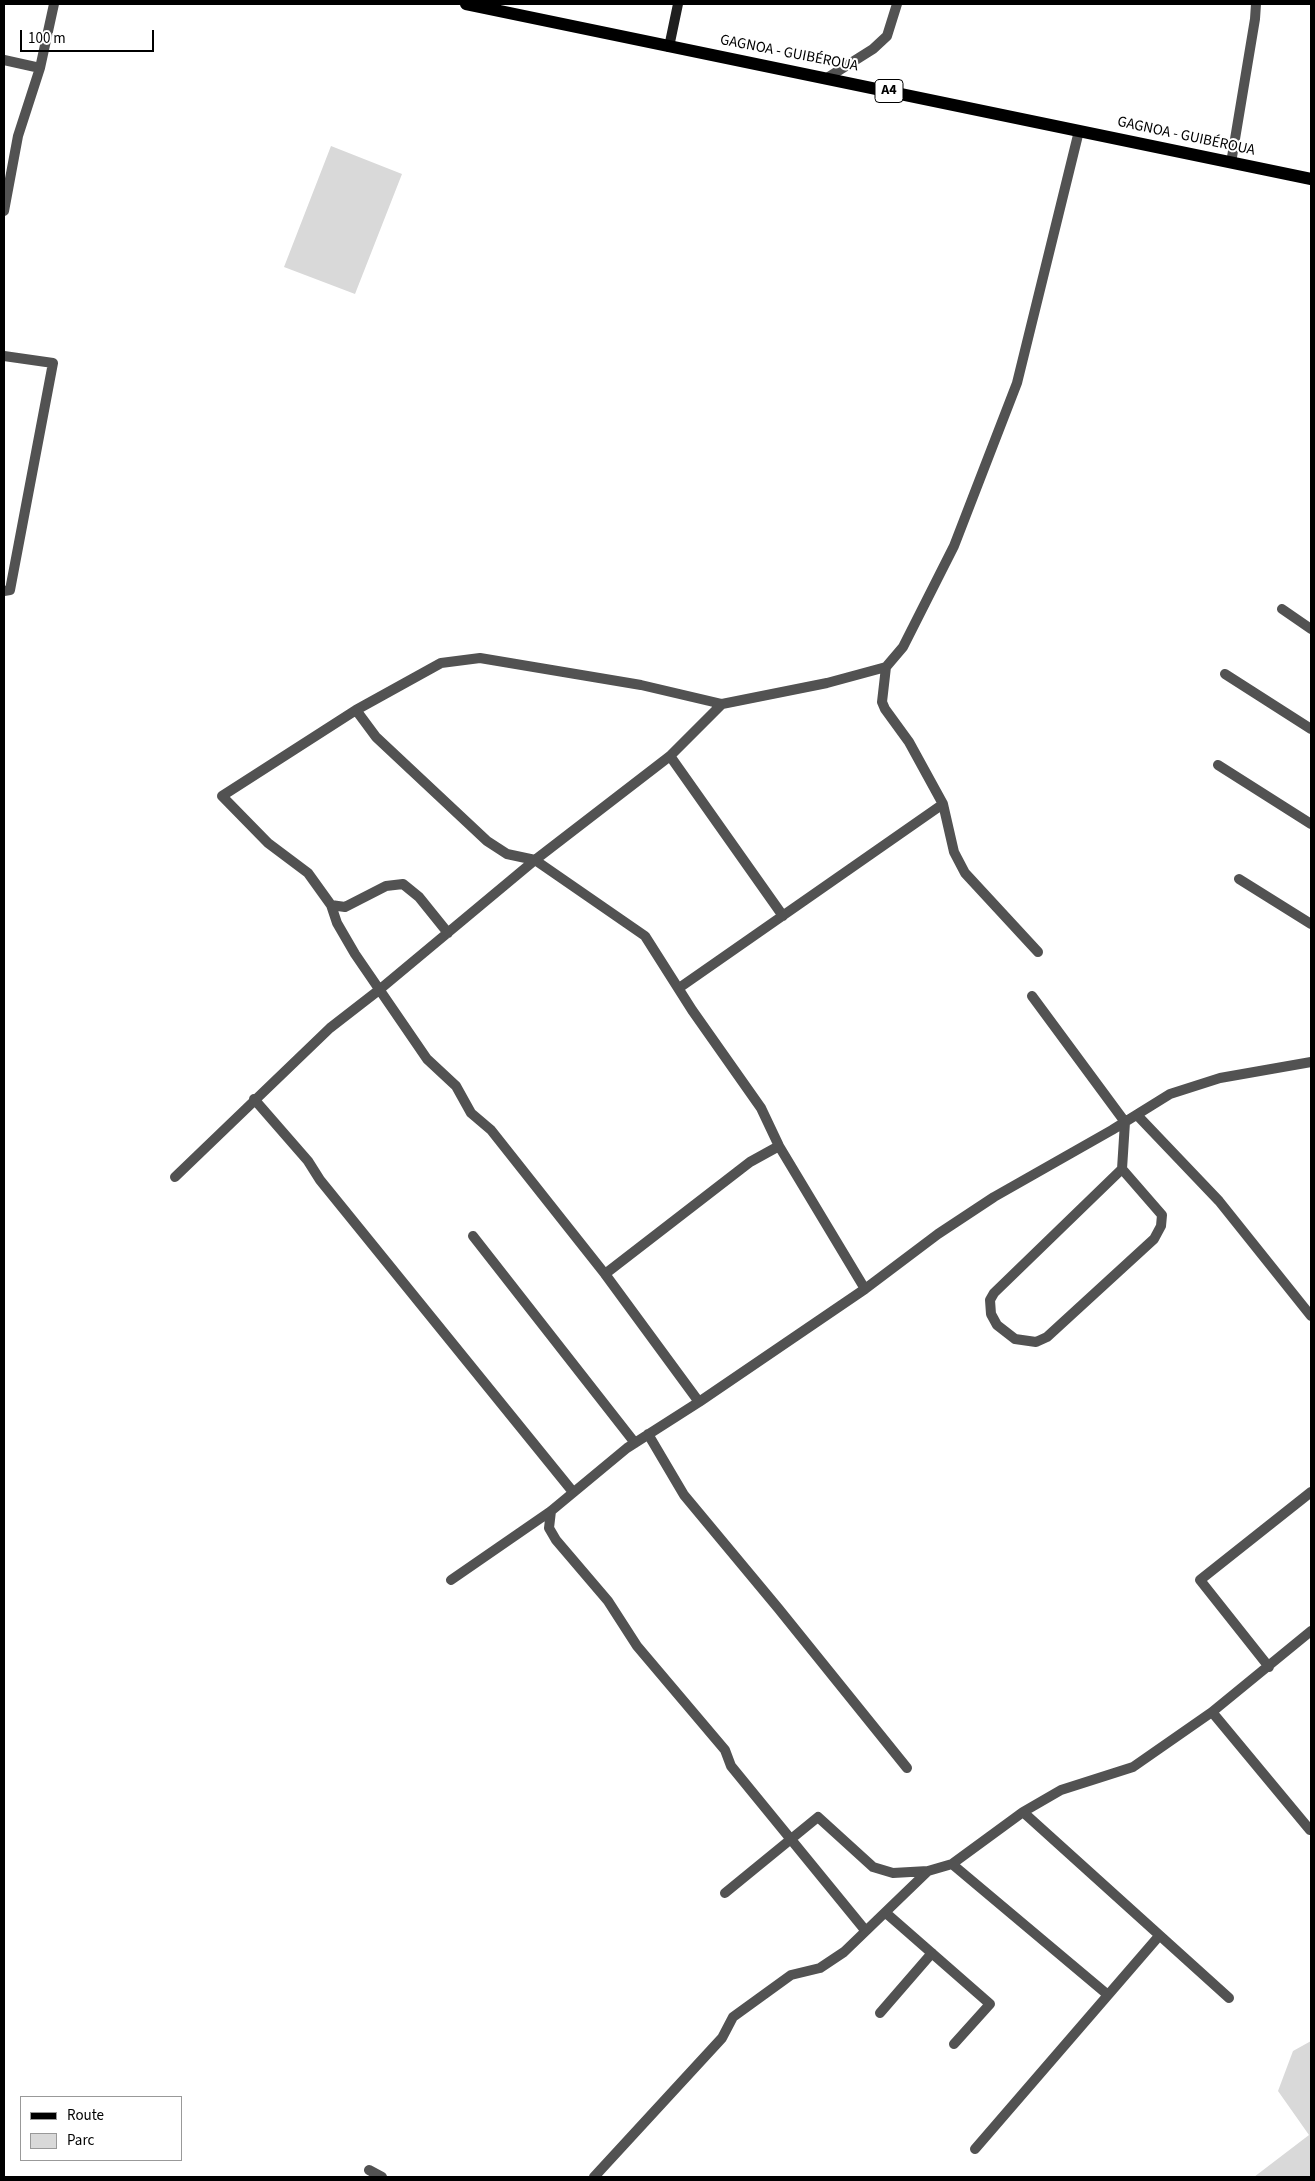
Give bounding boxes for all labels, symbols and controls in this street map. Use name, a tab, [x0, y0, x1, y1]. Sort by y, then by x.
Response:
scale bar	[22, 20, 156, 52]
text: 100 m	[28, 28, 66, 49]
street label: GAGNOA - GUIBÉROUA	[718, 32, 860, 76]
road number: A4	[875, 80, 903, 102]
street label: GAGNOA - GUIBÉROUA	[1115, 114, 1257, 160]
legend	[20, 2096, 182, 2161]
text: Route	[67, 2105, 104, 2126]
text: Parc	[67, 2130, 94, 2151]

